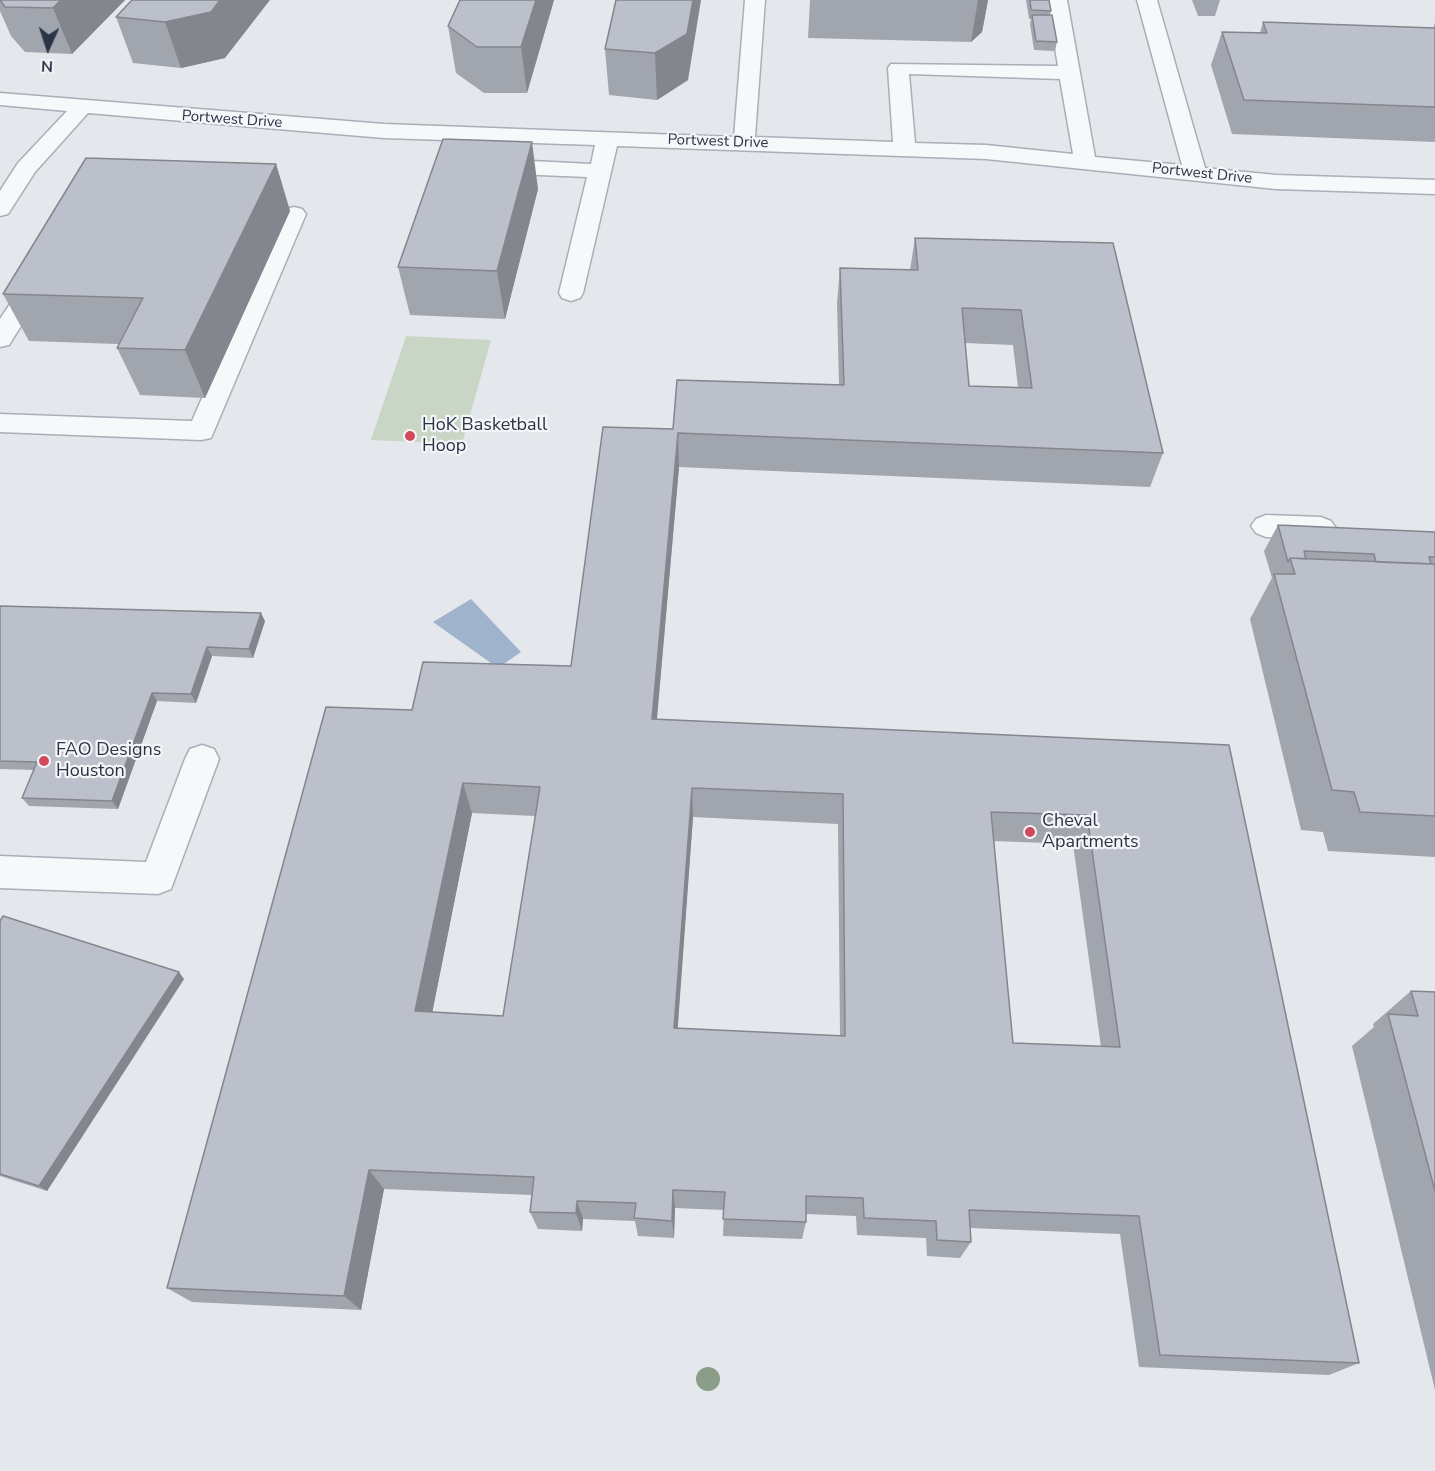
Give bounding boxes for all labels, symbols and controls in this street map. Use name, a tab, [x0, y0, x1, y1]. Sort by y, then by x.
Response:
north arrow	[18, 18, 78, 78]
text: N	[41, 55, 54, 77]
street label: Portwest Drive	[181, 108, 283, 132]
street label: Portwest Drive	[667, 131, 769, 153]
street label: Portwest Drive	[1151, 160, 1253, 188]
place label: HoK Basketball Hoop	[422, 415, 547, 458]
marker: HoK Basketball Hoop	[403, 429, 417, 443]
place label: FAO Designs Houston	[56, 740, 161, 783]
marker: FAO Designs Houston	[37, 754, 51, 768]
place label: Cheval Apartments	[1042, 811, 1139, 854]
marker: Cheval Apartments	[1023, 825, 1037, 839]

